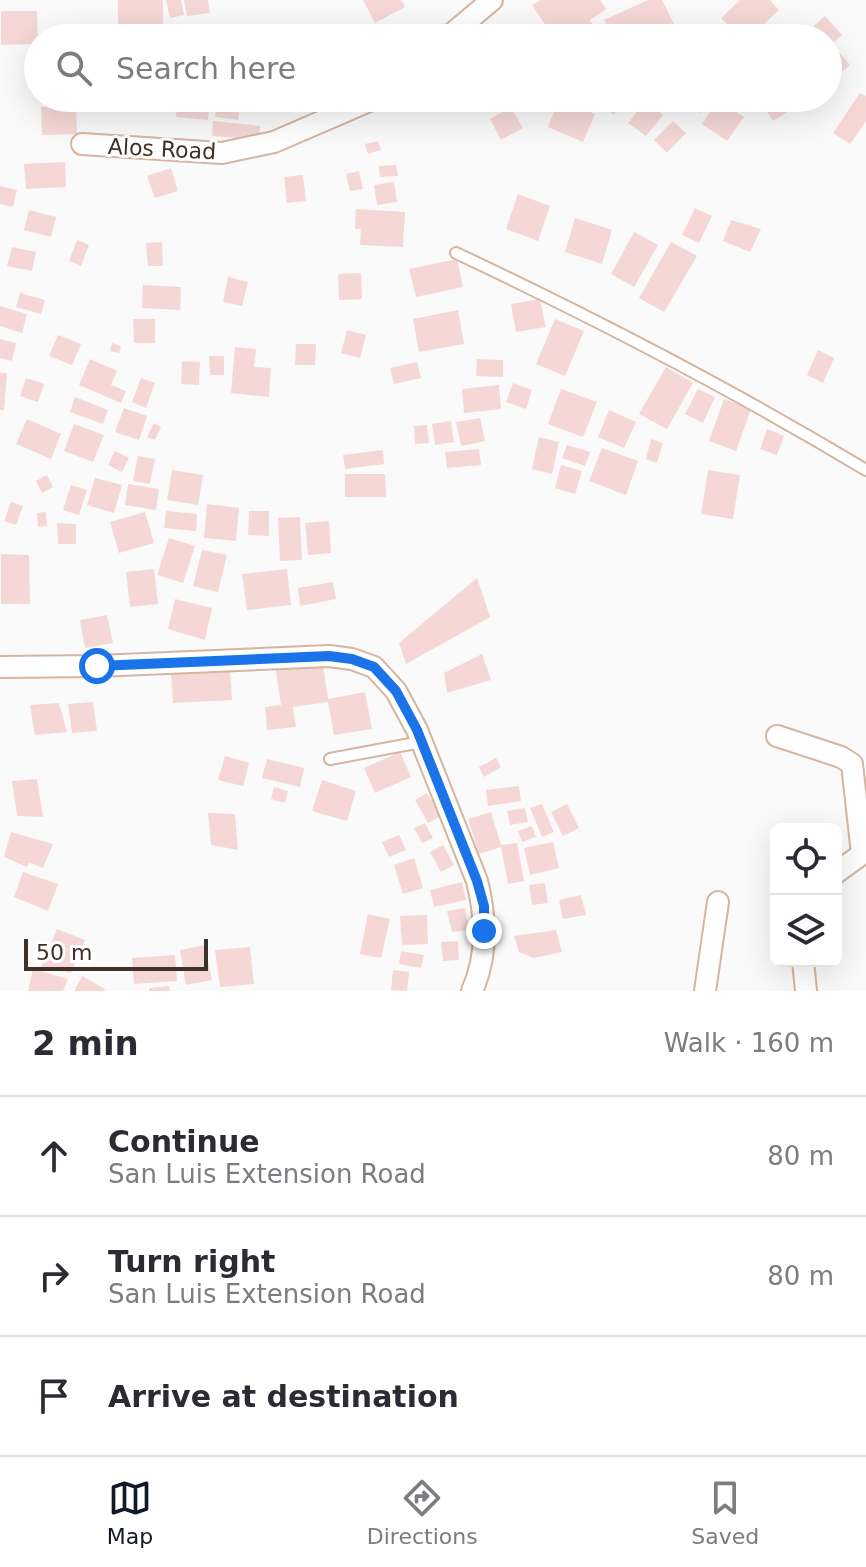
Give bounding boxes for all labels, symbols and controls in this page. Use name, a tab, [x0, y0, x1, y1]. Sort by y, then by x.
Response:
search box	[24, 24, 842, 112]
icon: search	[52, 46, 96, 90]
text: Search here	[116, 51, 296, 86]
street label: Alos Road	[107, 134, 217, 164]
route start	[79, 648, 115, 684]
map controls	[770, 823, 842, 967]
button: locate	[770, 823, 842, 895]
button: layers	[770, 895, 842, 967]
route end	[466, 913, 502, 949]
scale bar	[24, 935, 208, 971]
text: 50 m	[36, 940, 92, 965]
text: 2 min	[32, 1023, 139, 1063]
text: Walk · 160 m	[664, 1028, 834, 1058]
text: Continue	[108, 1124, 260, 1159]
icon: ahead	[32, 1134, 76, 1178]
text: 80 m	[767, 1141, 834, 1171]
text: San Luis Extension Road	[108, 1159, 426, 1189]
text: Turn right	[108, 1244, 275, 1279]
icon: right	[32, 1254, 76, 1298]
text: 80 m	[767, 1261, 834, 1291]
text: San Luis Extension Road	[108, 1279, 426, 1309]
icon: arrive	[32, 1374, 76, 1418]
text: Arrive at destination	[108, 1379, 459, 1414]
tab: Map	[107, 1476, 153, 1549]
tab: Directions	[367, 1476, 478, 1549]
tab: Saved	[691, 1476, 759, 1549]

